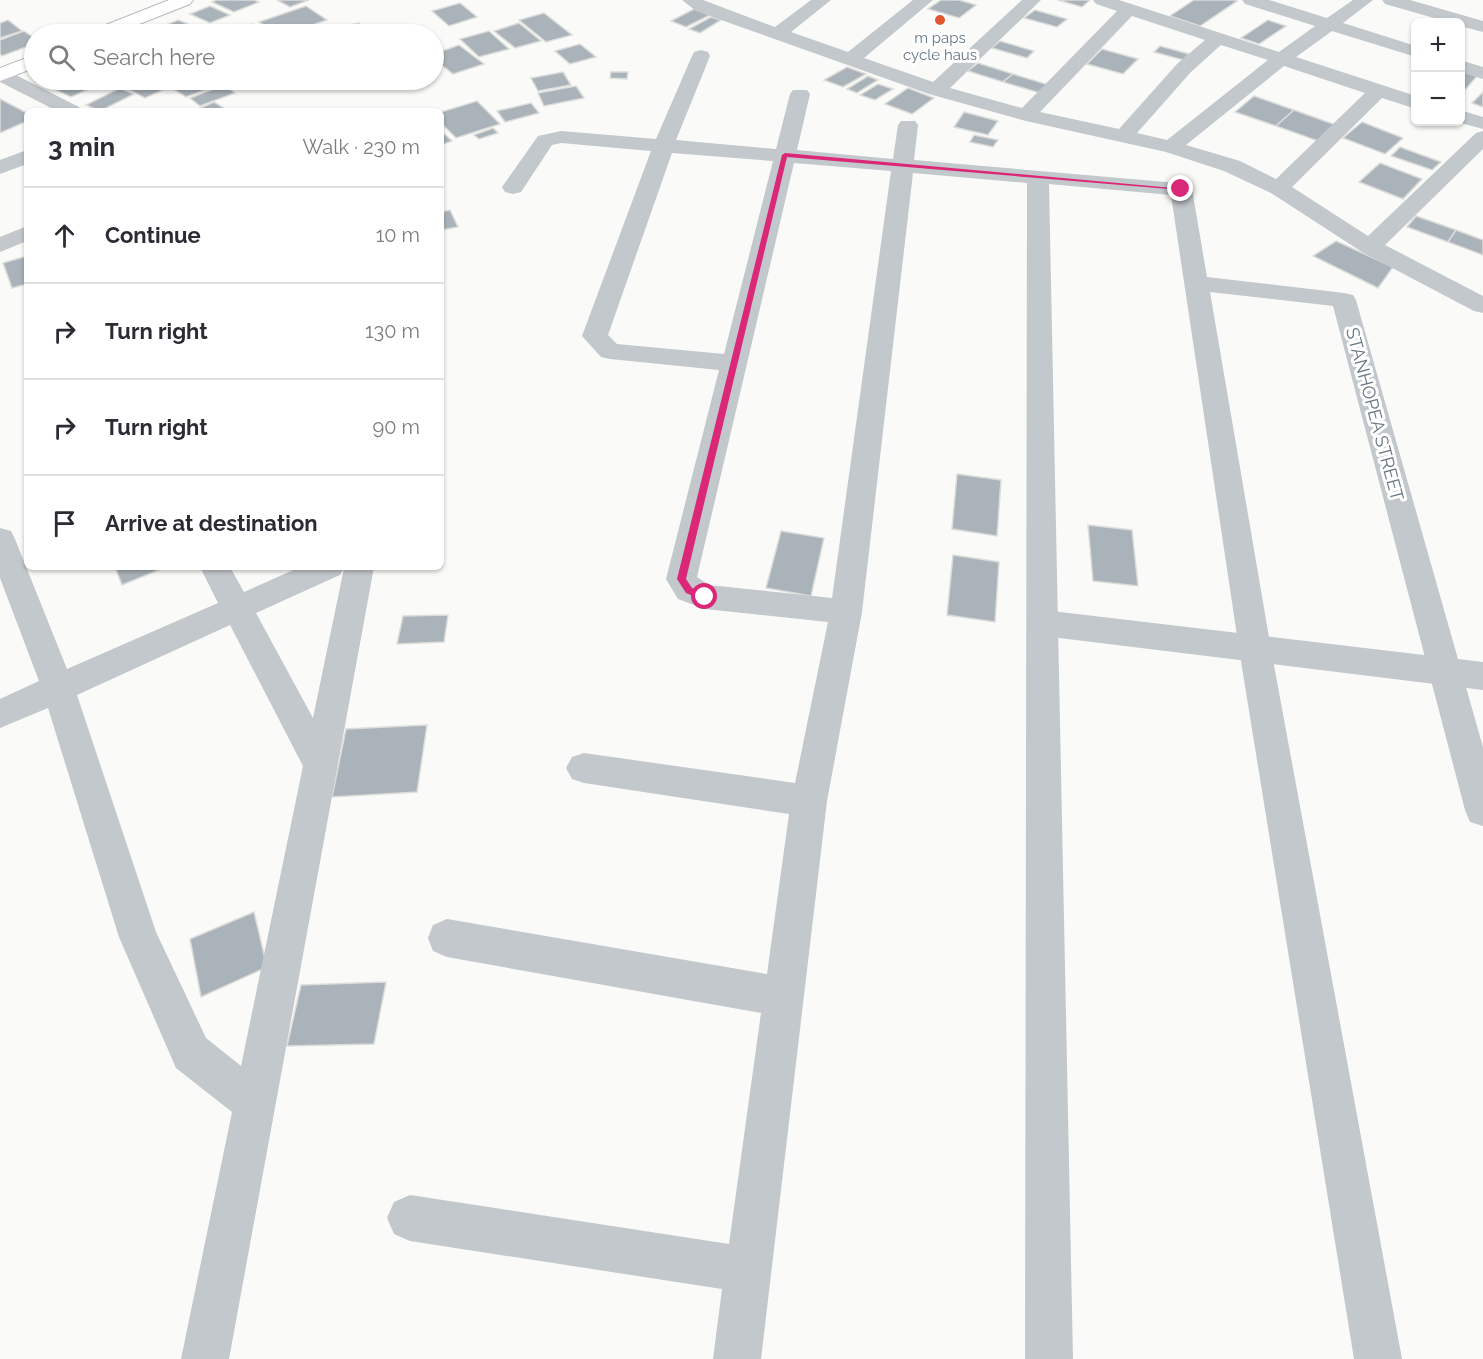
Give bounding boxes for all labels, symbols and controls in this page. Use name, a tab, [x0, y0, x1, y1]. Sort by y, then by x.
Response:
marker: m paps cycle haus	[933, 13, 947, 27]
map controls	[1411, 18, 1465, 126]
button: +	[1411, 18, 1465, 72]
search box	[24, 24, 444, 90]
place label: m paps cycle haus	[903, 29, 977, 64]
icon: search	[45, 41, 78, 74]
text: Search here	[93, 44, 215, 70]
button: −	[1411, 72, 1465, 126]
text: 3 min	[48, 132, 115, 162]
text: Walk · 230 m	[302, 135, 420, 159]
route end	[1167, 175, 1193, 201]
icon: ahead	[48, 219, 81, 252]
text: Continue	[105, 222, 201, 248]
text: 10 m	[376, 223, 420, 247]
icon: right	[48, 315, 81, 348]
text: Turn right	[105, 318, 208, 344]
text: 130 m	[365, 319, 420, 343]
street label: STANHOPEA STREET	[1342, 325, 1408, 503]
icon: right	[48, 411, 81, 444]
text: Turn right	[105, 414, 208, 440]
text: 90 m	[373, 415, 420, 439]
icon: arrive	[48, 507, 81, 540]
text: Arrive at destination	[105, 510, 318, 536]
route start	[691, 583, 717, 609]

